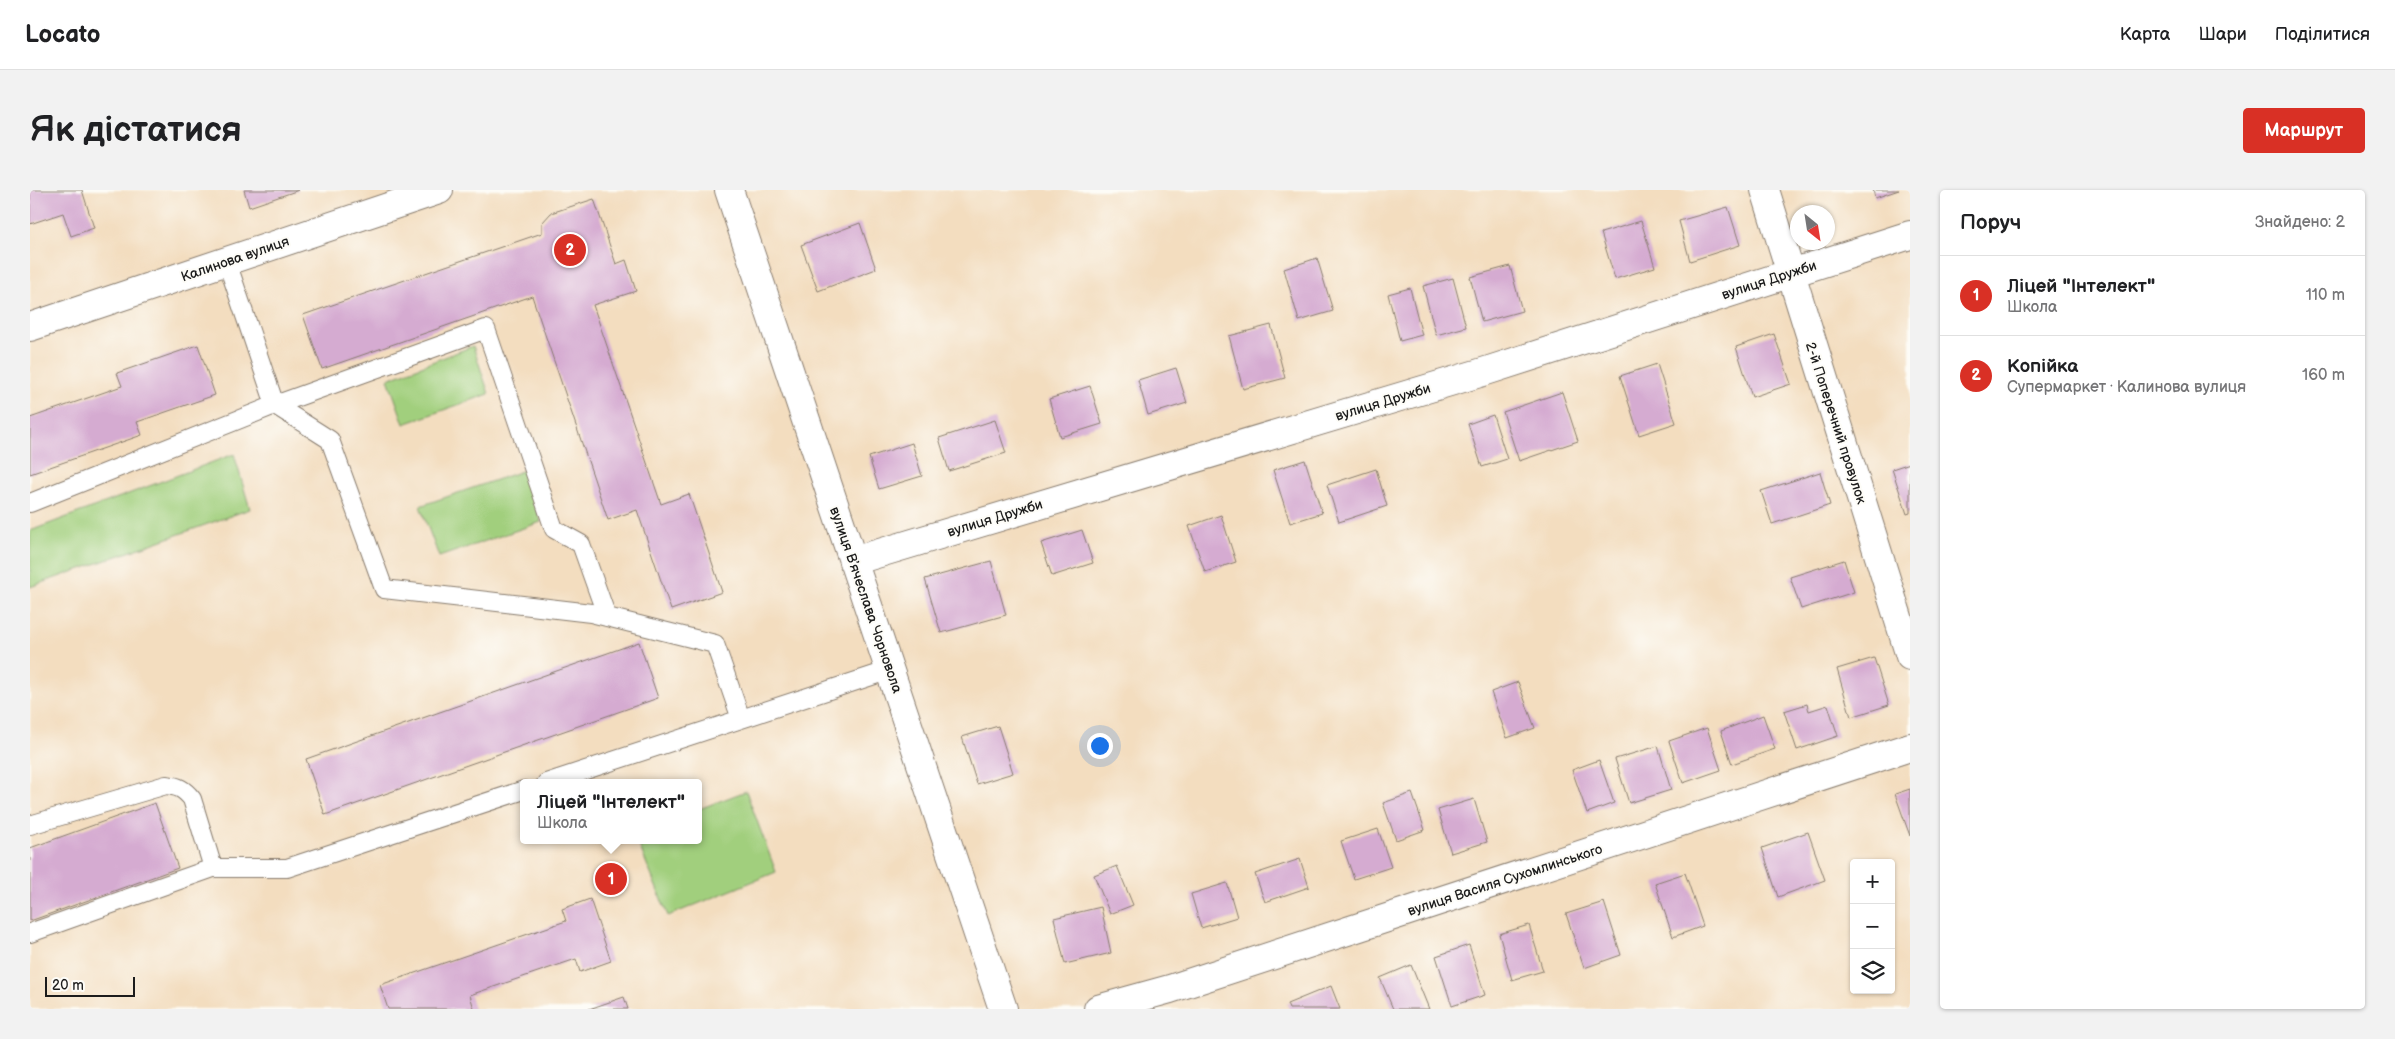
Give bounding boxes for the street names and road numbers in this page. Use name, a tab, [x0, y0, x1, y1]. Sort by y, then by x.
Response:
street label: Калинова вулиця	[179, 232, 292, 285]
street label: вулиця Дружби	[1719, 257, 1819, 303]
street label: 2-й Поперечний провулок	[1802, 340, 1870, 507]
street label: вулиця Дружби	[1333, 379, 1433, 425]
street label: вулиця Дружби	[945, 495, 1045, 541]
street label: вулиця Вʼячеслава Чорновола	[826, 505, 906, 696]
street label: вулиця Василя Сухомлинського	[1405, 840, 1605, 920]

